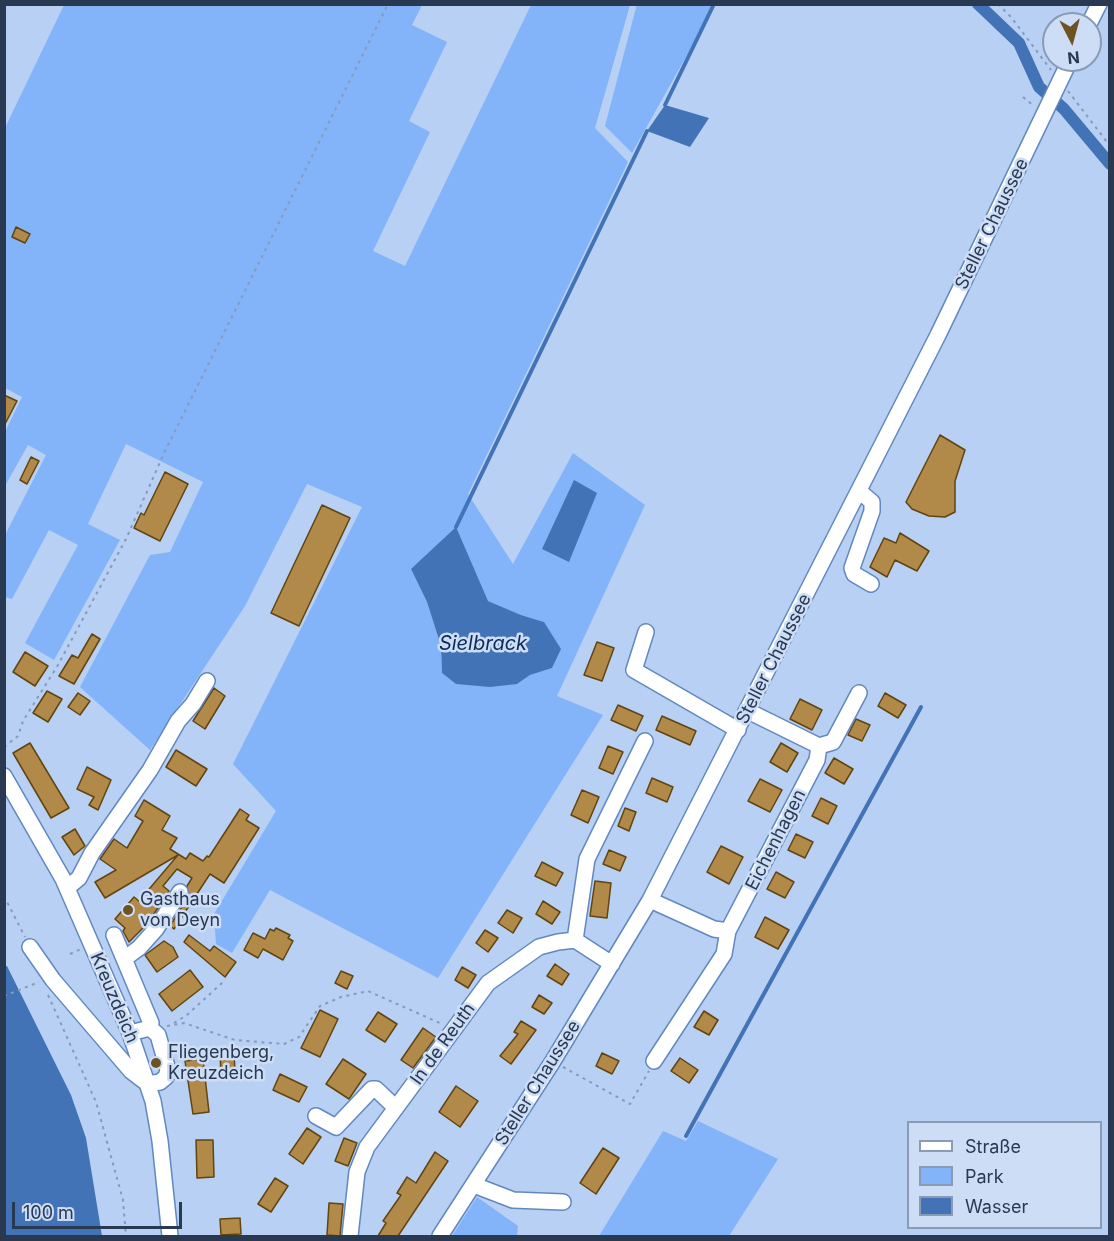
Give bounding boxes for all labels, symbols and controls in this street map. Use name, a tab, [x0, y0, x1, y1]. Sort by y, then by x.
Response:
north arrow	[1042, 12, 1102, 72]
text: N	[1067, 47, 1081, 68]
street label: Steller Chaussee	[951, 155, 1033, 293]
street label: Steller Chaussee	[732, 590, 816, 728]
water label: Sielbrack	[439, 632, 527, 656]
street label: Eichenhagen	[741, 786, 811, 894]
place label: Gasthaus von Deyn	[140, 889, 220, 932]
marker: Gasthaus von Deyn	[121, 903, 135, 917]
street label: Kreuzdeich	[85, 950, 143, 1046]
street label: In de Reuth	[406, 999, 480, 1089]
street label: Steller Chaussee	[491, 1016, 585, 1150]
place label: Fliegenberg, Kreuzdeich	[168, 1042, 274, 1084]
marker: Fliegenberg, Kreuzdeich	[149, 1056, 163, 1070]
legend	[907, 1121, 1102, 1229]
text: Straße	[965, 1136, 1021, 1157]
text: Park	[965, 1166, 1004, 1187]
scale bar	[15, 1190, 184, 1228]
text: Wasser	[965, 1196, 1028, 1217]
text: 100 m	[23, 1202, 74, 1223]

